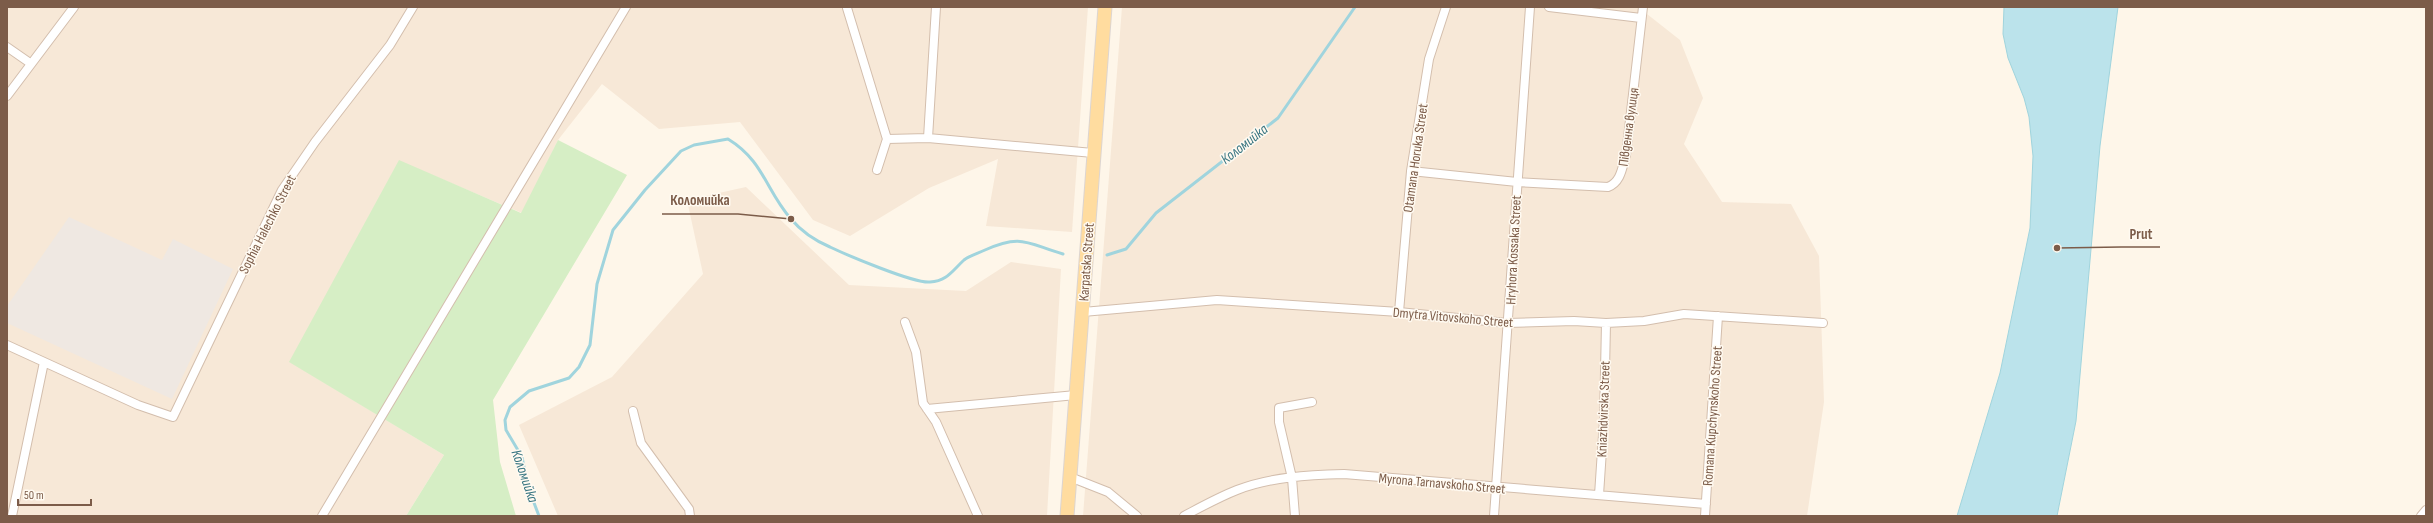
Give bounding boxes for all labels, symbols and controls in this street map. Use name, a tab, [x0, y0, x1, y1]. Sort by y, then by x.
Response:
street label: Південна вулиця	[1615, 87, 1642, 168]
street label: Otamana Horuka Street	[1399, 103, 1432, 214]
water label: Коломийка	[1217, 120, 1272, 169]
street label: Sophia Halechko Street	[235, 172, 300, 277]
callout: Коломийка	[662, 187, 738, 214]
text: Коломийка	[670, 191, 730, 210]
street label: Hryhora Kossaka Street	[1502, 195, 1525, 305]
callout: Prut	[2121, 220, 2160, 247]
street label: Karpatska Street	[1075, 222, 1098, 302]
text: Prut	[2130, 225, 2152, 244]
street label: Dmytra Vitovskoho Street	[1392, 304, 1514, 331]
street label: Romana Kupchynskoho Street	[1699, 345, 1726, 487]
street label: Kniazhdvirska Street	[1593, 361, 1614, 458]
water label: Коломийка	[507, 447, 542, 505]
street label: Myrona Tarnavskoho Street	[1378, 469, 1506, 498]
scale bar	[18, 481, 91, 507]
text: 50 m	[24, 488, 44, 503]

